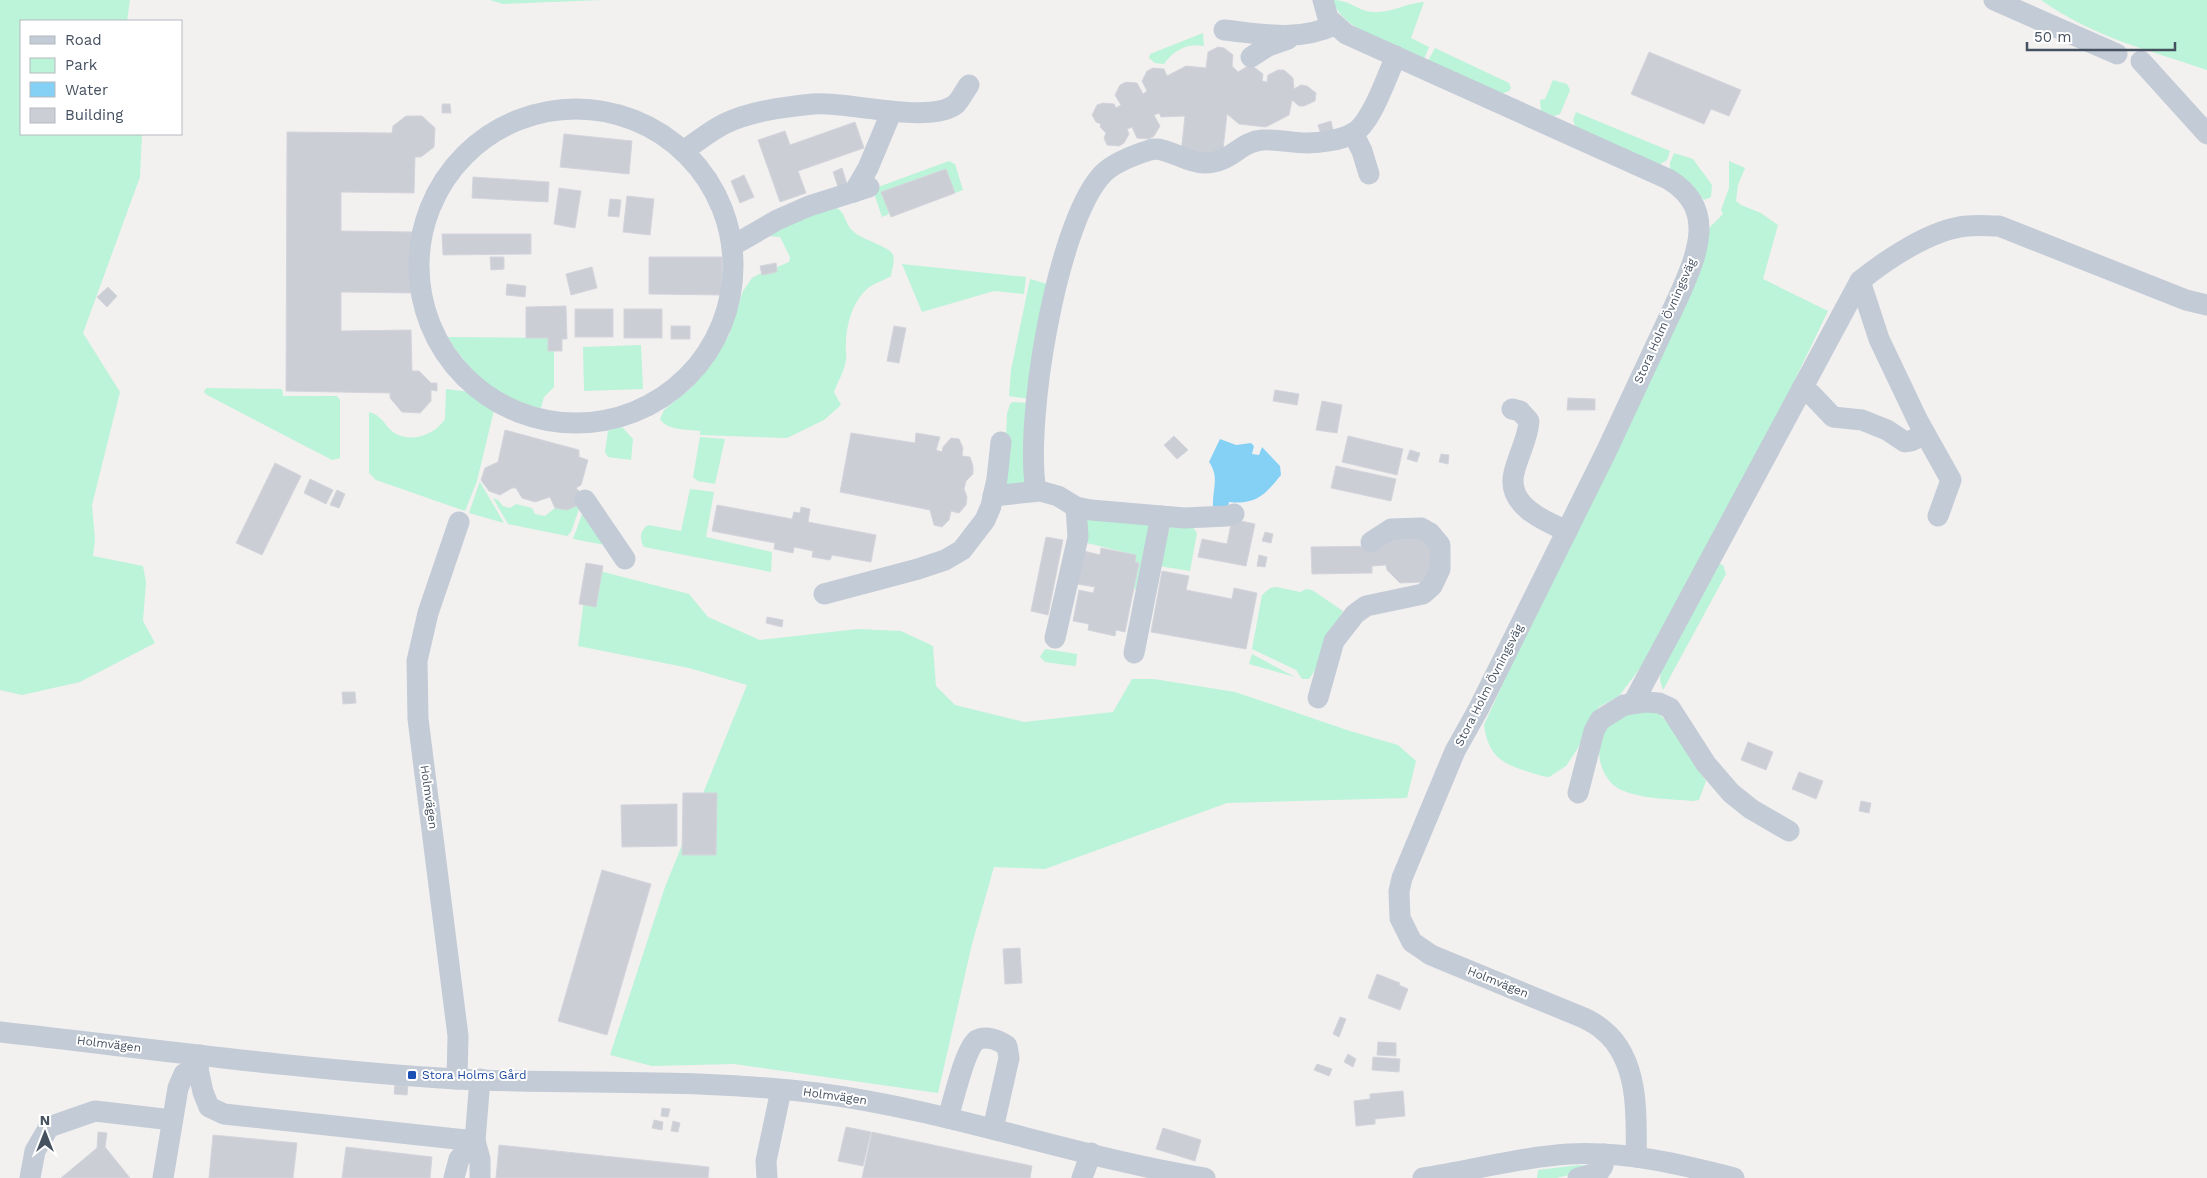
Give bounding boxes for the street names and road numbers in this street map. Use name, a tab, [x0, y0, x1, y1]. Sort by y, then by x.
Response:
street label: Stora Holm Övningsväg	[1631, 256, 1699, 386]
street label: Stora Holm Övningsväg	[1452, 621, 1526, 749]
street label: Holmvägen	[418, 764, 440, 830]
street label: Holmvägen	[1465, 963, 1531, 1001]
street label: Holmvägen	[76, 1033, 142, 1055]
street label: Holmvägen	[802, 1085, 868, 1107]

